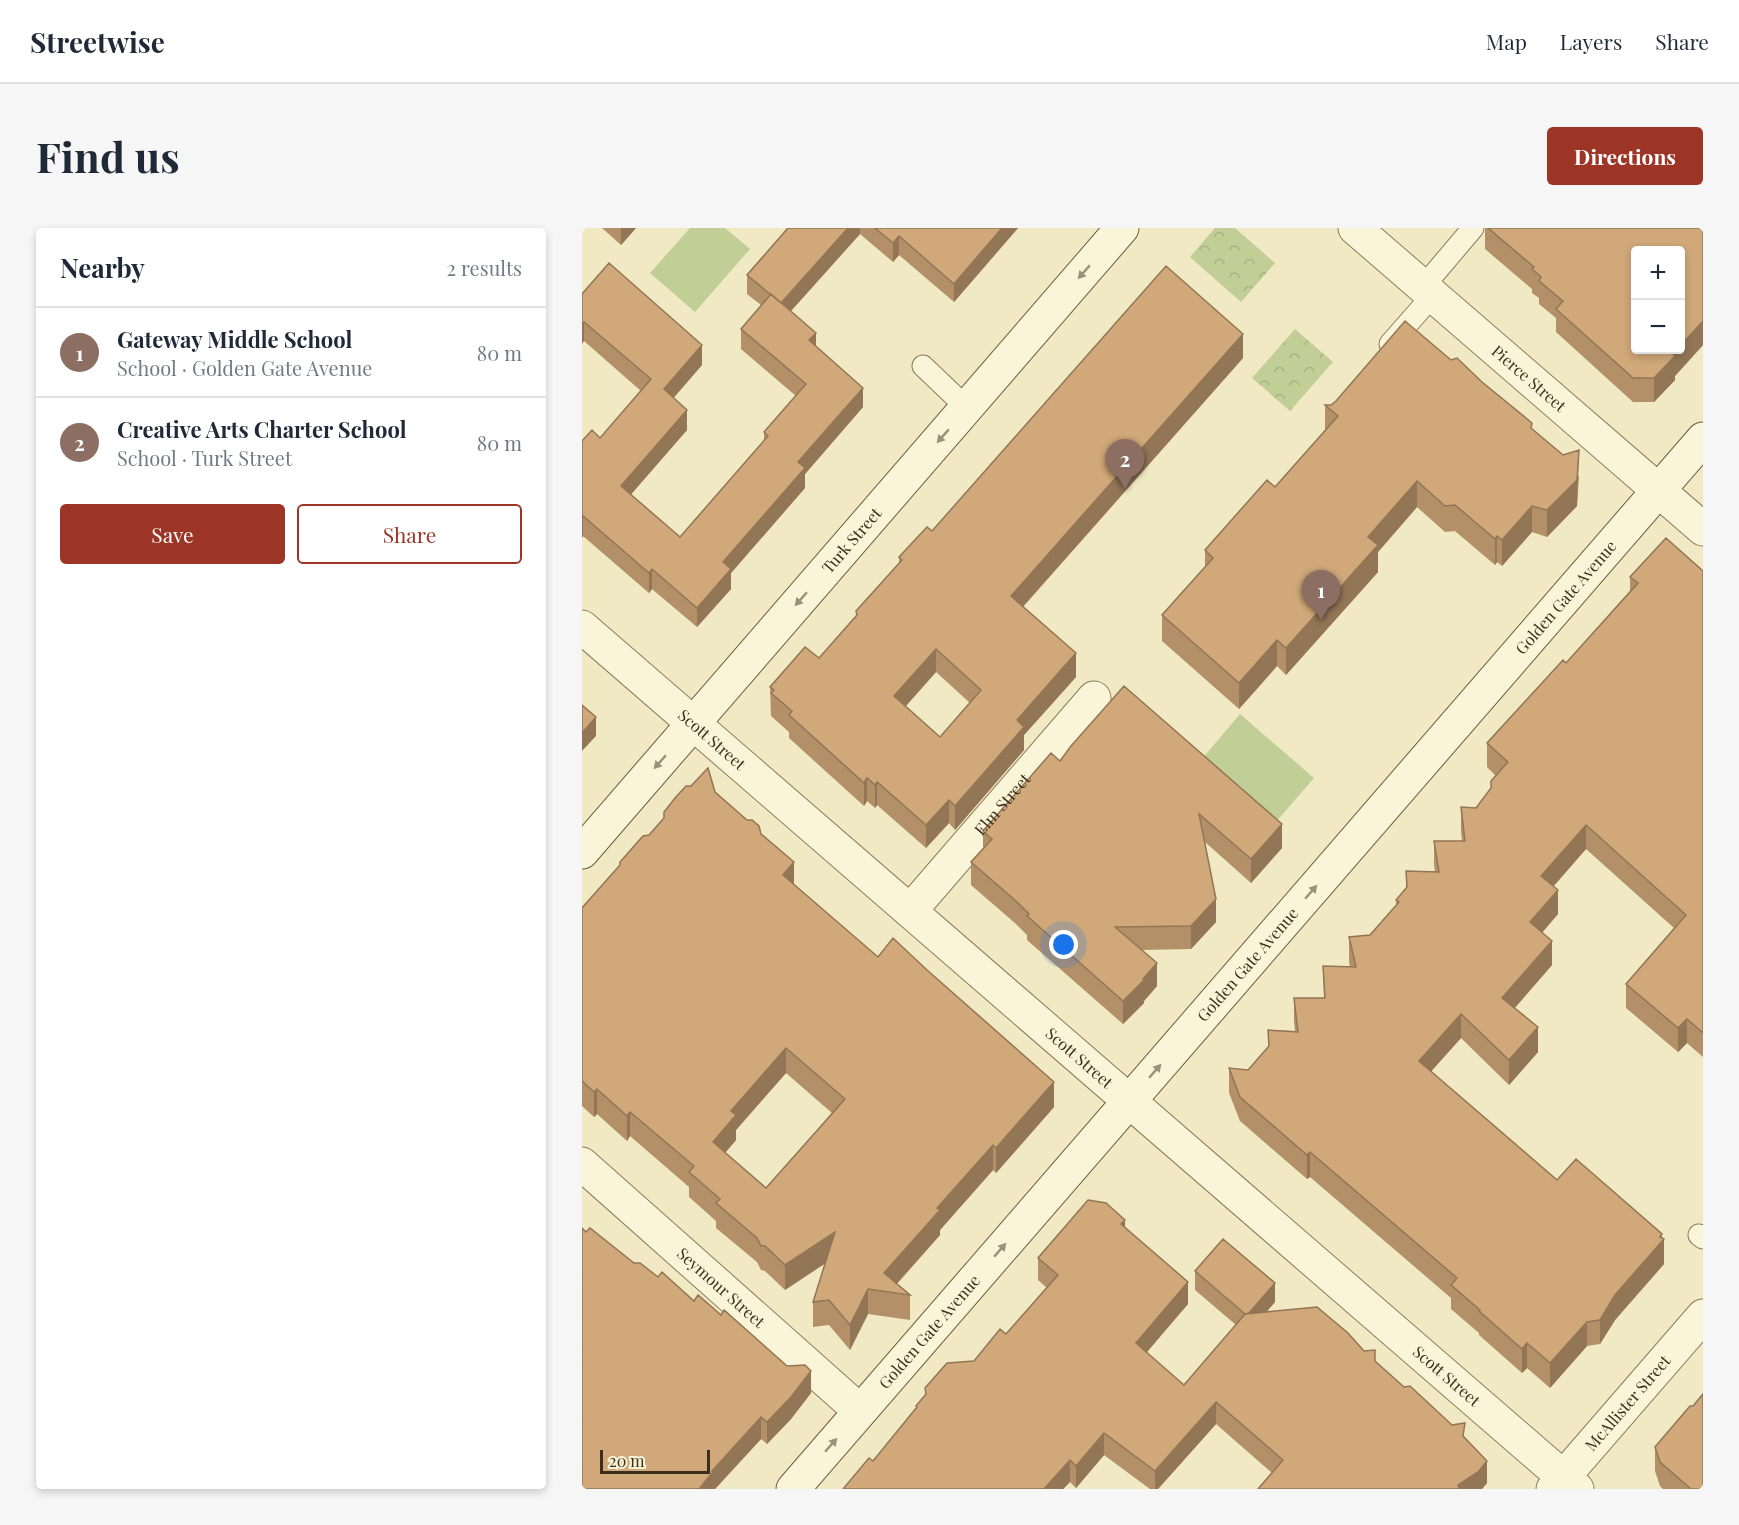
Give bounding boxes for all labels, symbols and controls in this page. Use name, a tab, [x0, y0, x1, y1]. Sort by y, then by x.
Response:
text: Streetwise	[30, 23, 165, 60]
text: Map	[1486, 27, 1527, 55]
text: Layers	[1560, 27, 1622, 55]
text: Share	[1655, 27, 1709, 55]
button: Directions	[1547, 127, 1703, 185]
text: Find us	[36, 128, 180, 184]
map controls	[1631, 246, 1685, 354]
button: +	[1631, 246, 1685, 300]
text: Nearby	[60, 250, 145, 285]
text: 2 results	[447, 254, 522, 281]
one-way arrow	[1078, 264, 1091, 279]
button: −	[1631, 300, 1685, 354]
text: Gateway Middle School	[117, 324, 352, 354]
text: 1	[76, 339, 83, 366]
text: 80 m	[477, 339, 522, 366]
street label: Pierce Street	[1488, 340, 1571, 416]
text: School · Golden Gate Avenue	[117, 354, 372, 381]
text: Creative Arts Charter School	[117, 414, 406, 444]
one-way arrow	[937, 428, 950, 443]
text: 2	[74, 429, 85, 456]
text: 80 m	[477, 429, 522, 456]
pin: 2	[1106, 440, 1144, 489]
text: School · Turk Street	[117, 444, 292, 471]
street label: Turk Street	[817, 503, 886, 577]
button: Save	[60, 504, 285, 564]
button: Share	[297, 504, 522, 564]
street label: Golden Gate Avenue	[1510, 535, 1621, 658]
pin: 1	[1302, 570, 1340, 620]
one-way arrow	[795, 591, 808, 606]
street label: Scott Street	[674, 704, 751, 774]
one-way arrow	[654, 754, 667, 769]
street label: Elm Street	[969, 768, 1035, 839]
one-way arrow	[1304, 884, 1317, 899]
street label: Golden Gate Avenue	[1192, 903, 1302, 1026]
your location	[1049, 930, 1078, 959]
street label: Scott Street	[1042, 1022, 1118, 1093]
one-way arrow	[1148, 1064, 1161, 1079]
street label: Seymour Street	[673, 1243, 770, 1332]
one-way arrow	[993, 1243, 1006, 1258]
street label: Golden Gate Avenue	[874, 1270, 984, 1393]
street label: Scott Street	[1409, 1341, 1485, 1411]
street label: McAllister Street	[1580, 1350, 1675, 1455]
one-way arrow	[824, 1438, 837, 1453]
scale bar	[600, 1447, 710, 1474]
text: 20 m	[609, 1450, 644, 1471]

